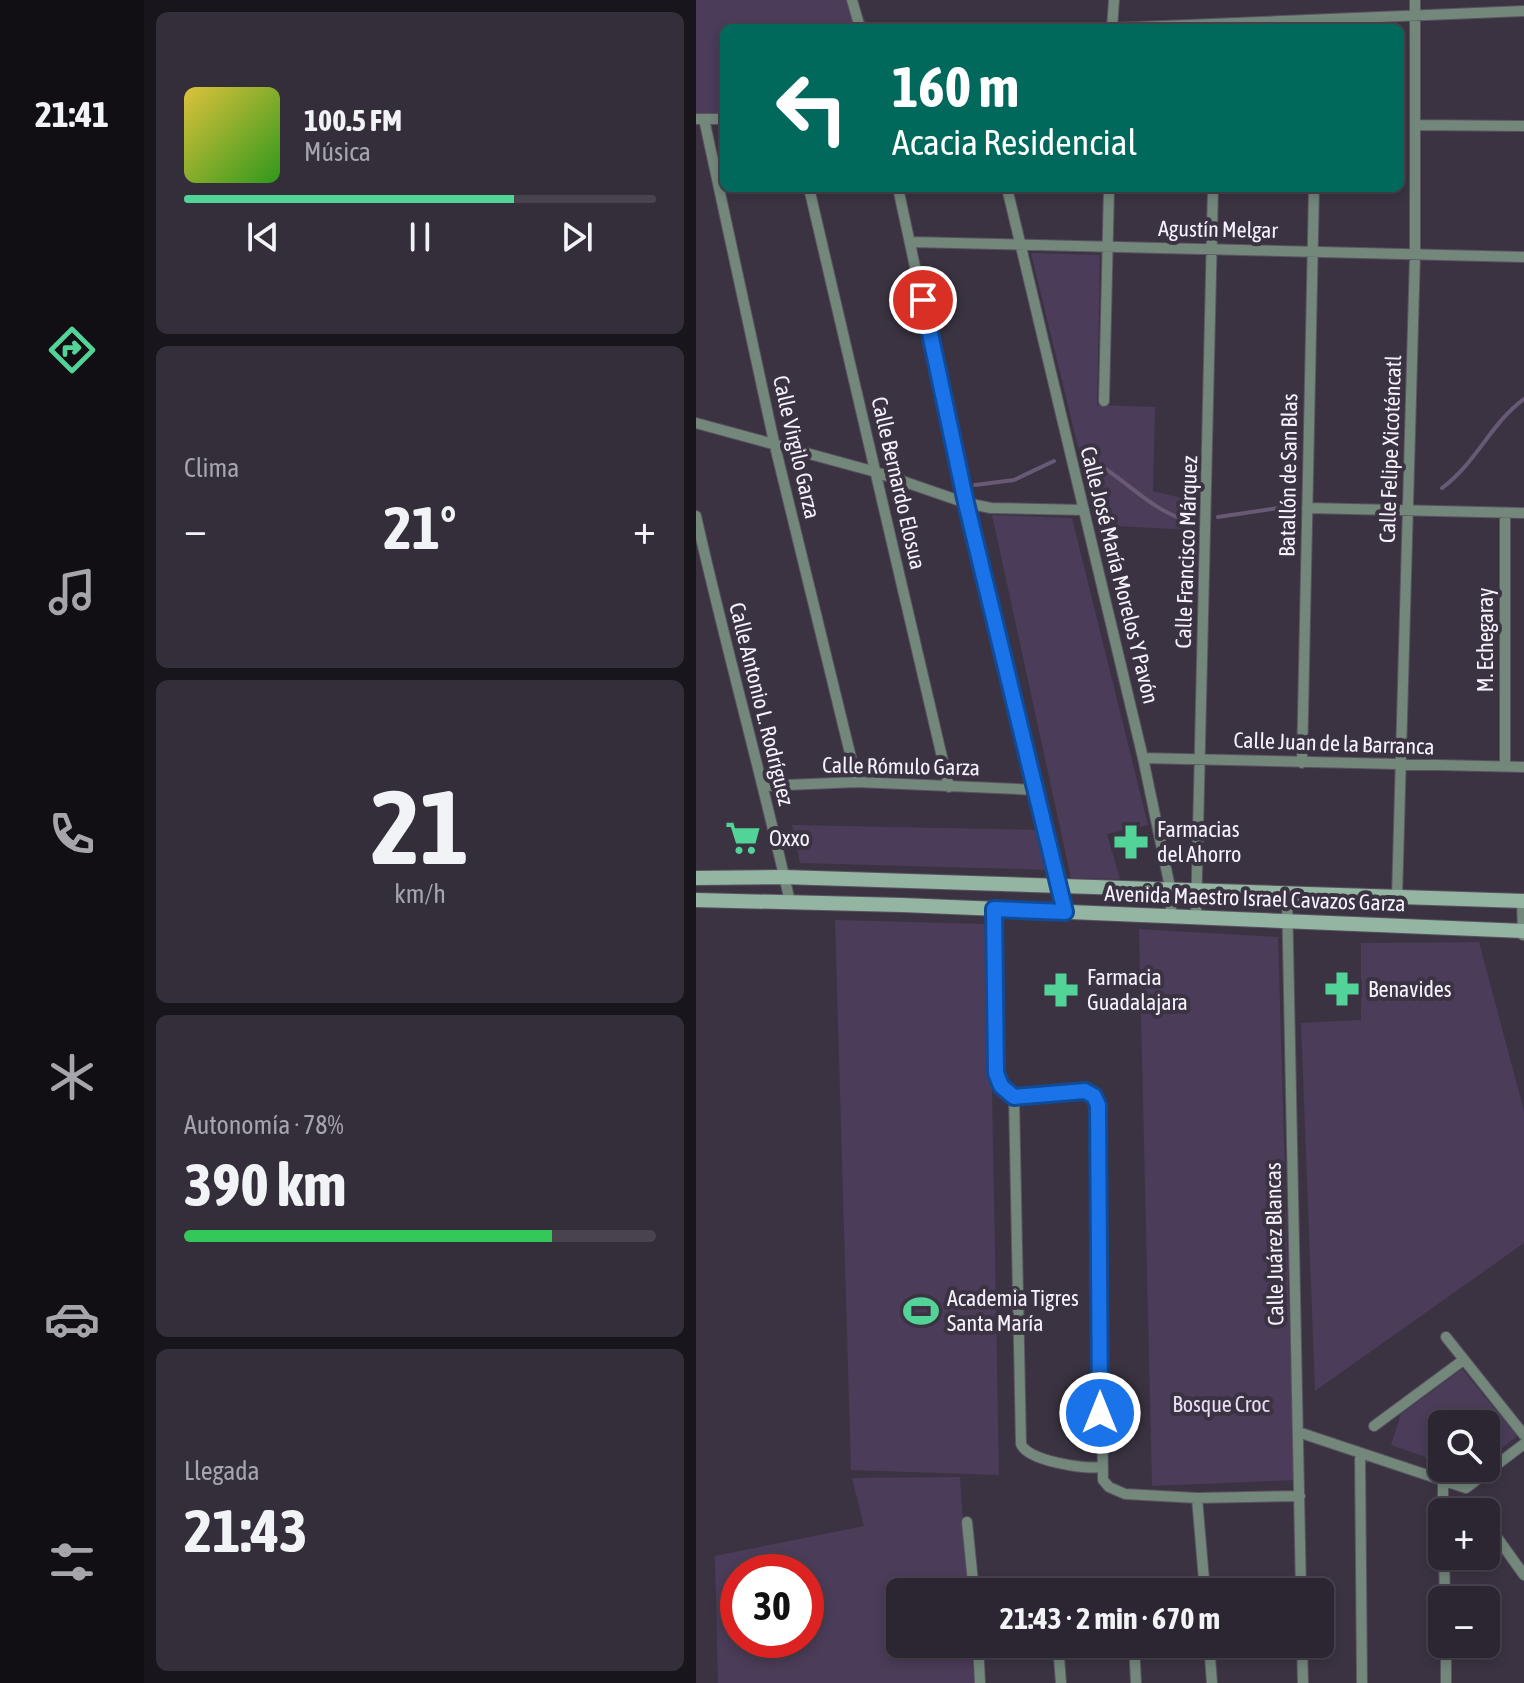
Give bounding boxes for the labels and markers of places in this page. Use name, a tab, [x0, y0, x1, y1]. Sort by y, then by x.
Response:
pin	[889, 266, 957, 334]
place label: Farmacias del Ahorro	[1157, 816, 1241, 867]
supermarket icon: Oxxo	[724, 819, 762, 857]
pharmacy icon: Farmacias del Ahorro	[1112, 823, 1150, 861]
place label: Oxxo	[769, 825, 810, 851]
place label: Farmacia Guadalajara	[1087, 964, 1188, 1015]
pharmacy icon: Benavides	[1323, 970, 1361, 1008]
pharmacy icon: Farmacia Guadalajara	[1042, 971, 1080, 1009]
place label: Benavides	[1368, 976, 1452, 1002]
place label: Academia Tigres Santa María	[947, 1285, 1079, 1336]
sports icon: Academia Tigres Santa María	[902, 1292, 940, 1330]

